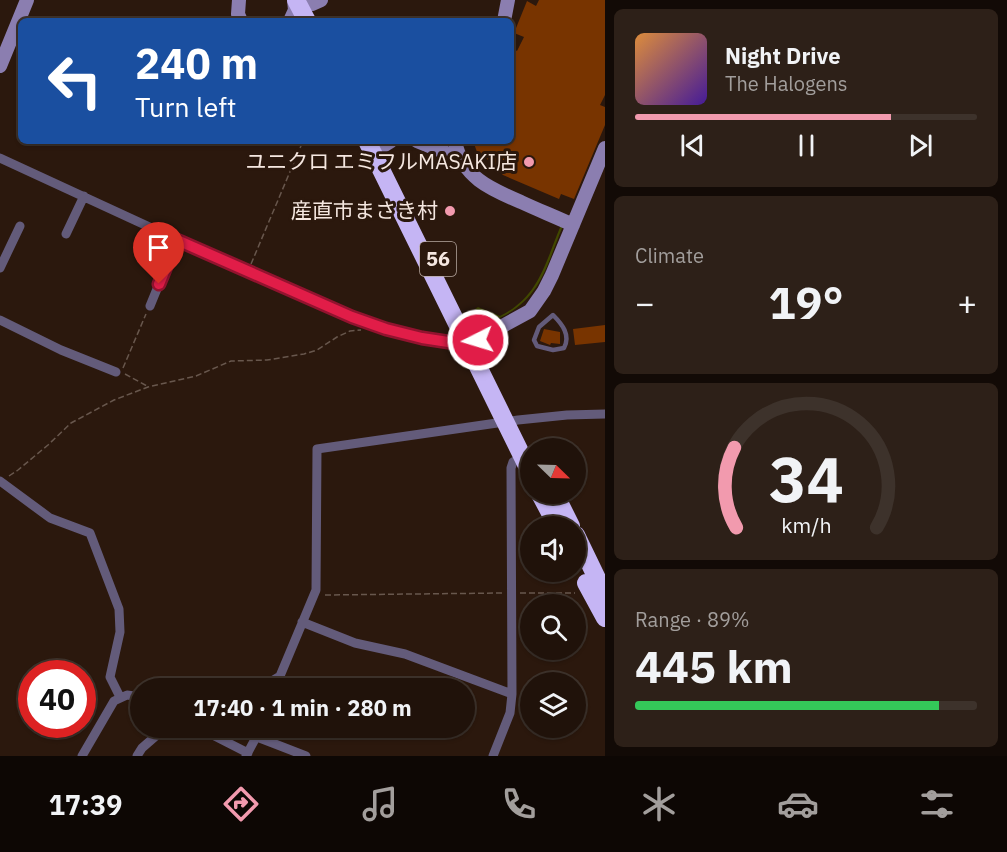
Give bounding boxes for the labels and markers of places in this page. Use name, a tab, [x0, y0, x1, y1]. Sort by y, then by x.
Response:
place label: ユニクロ エミフルMASAKI店	[245, 147, 517, 175]
marker: ユニクロ エミフルMASAKI店	[522, 155, 536, 169]
place label: 産直市まさき村	[291, 196, 438, 224]
marker: 産直市まさき村	[443, 204, 457, 218]
pin	[133, 222, 184, 284]

